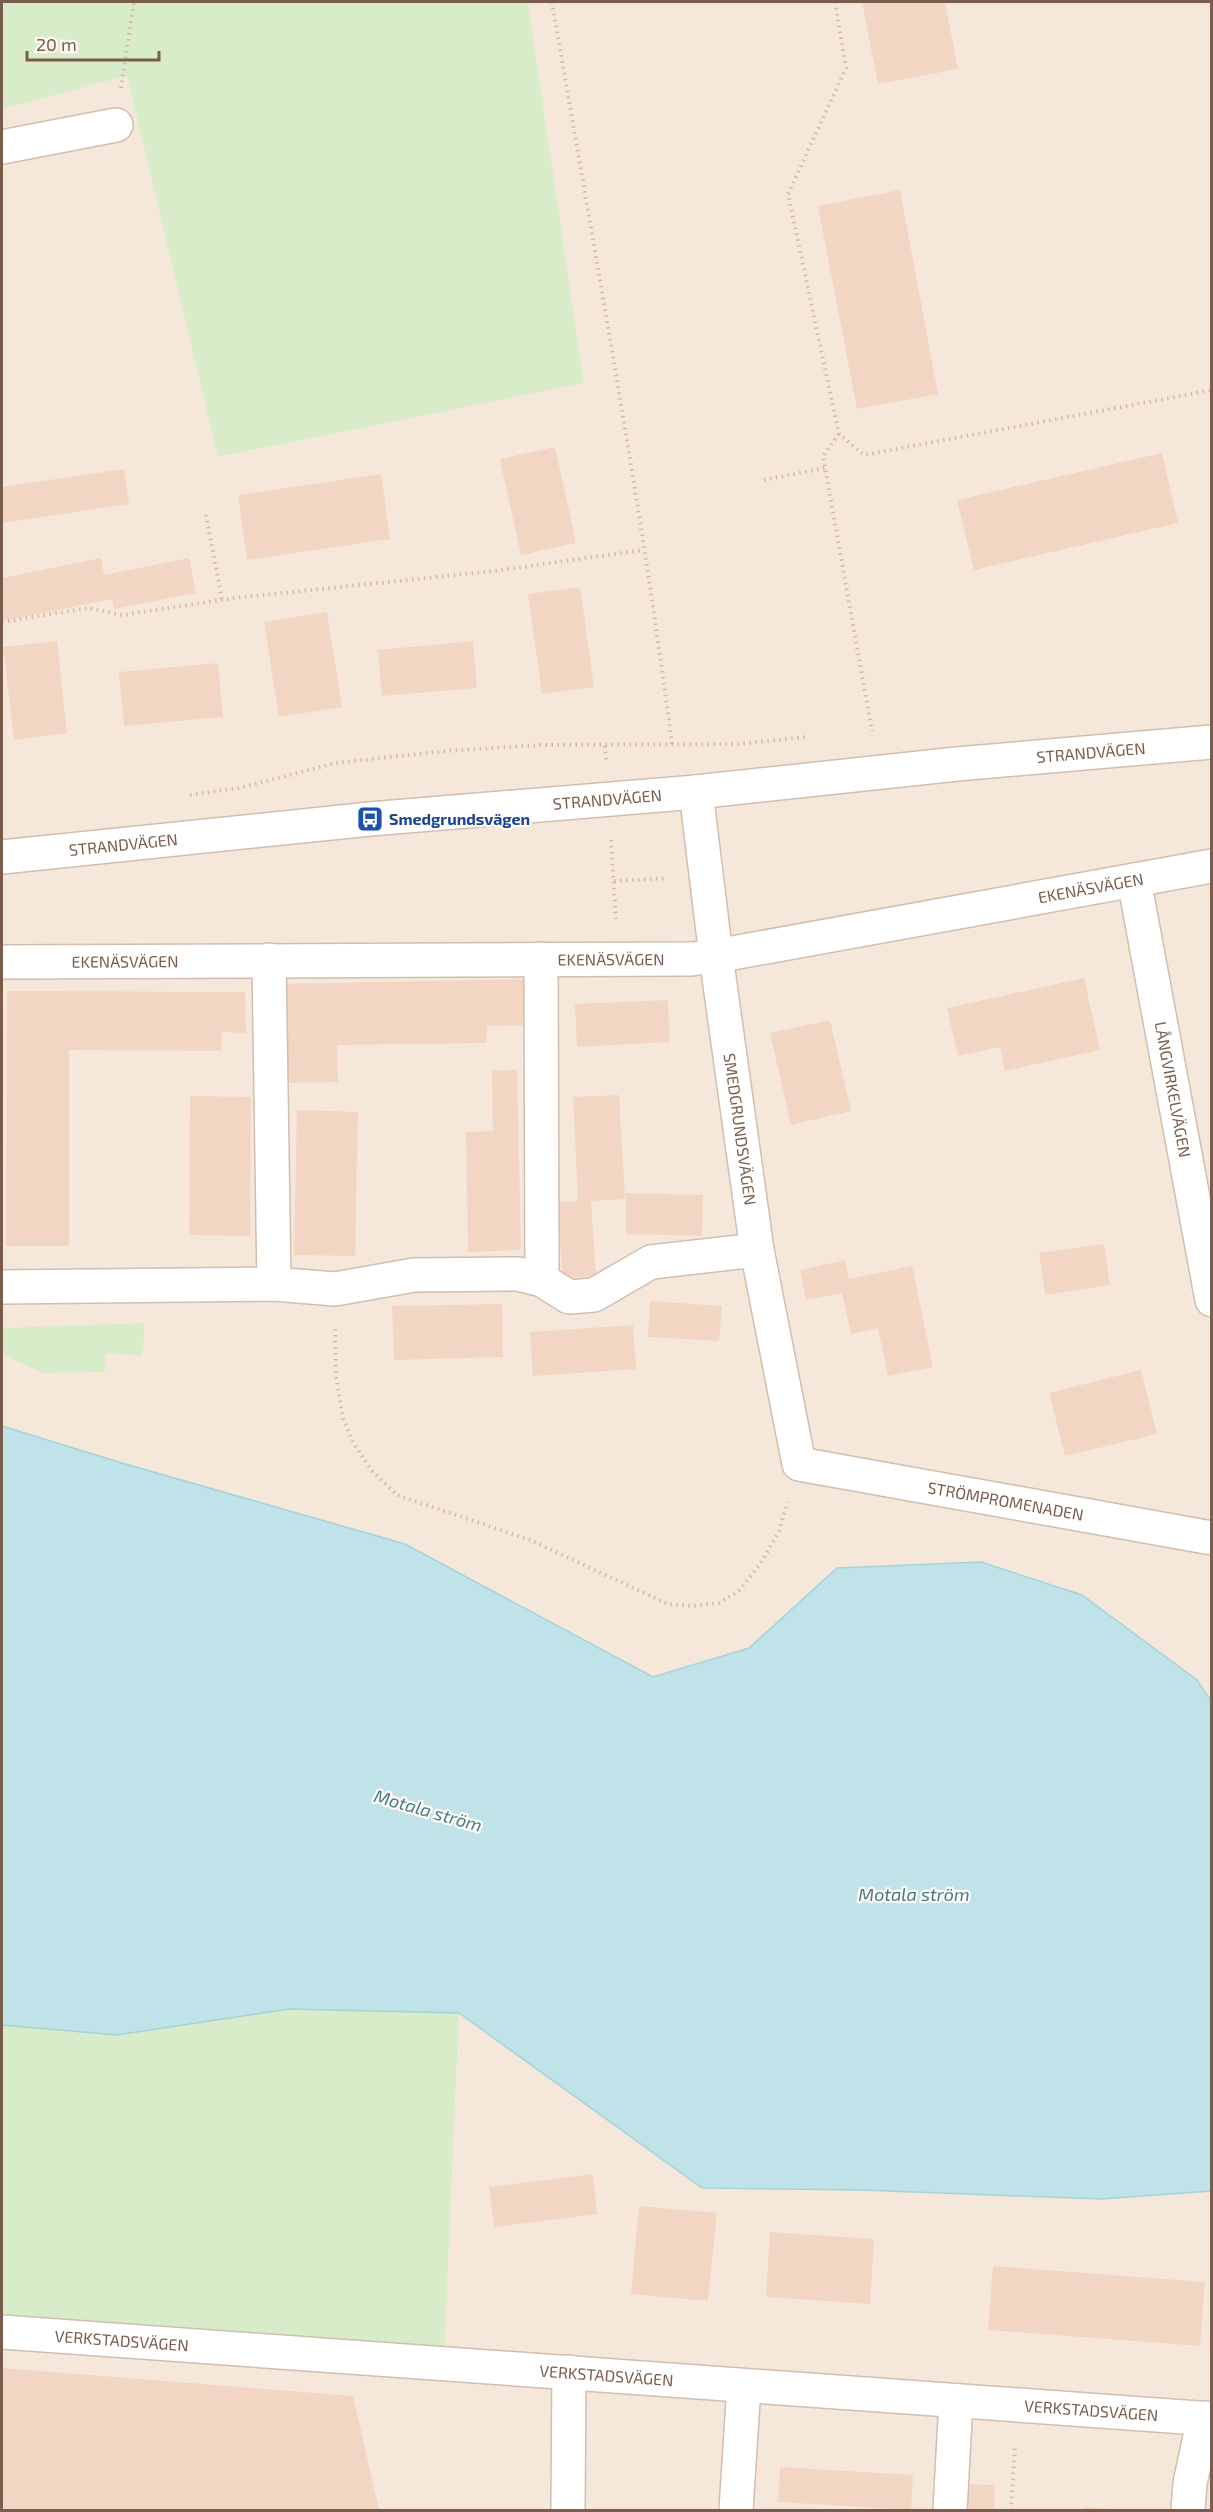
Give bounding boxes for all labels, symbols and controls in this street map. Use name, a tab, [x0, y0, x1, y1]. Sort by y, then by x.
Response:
scale bar	[27, 24, 159, 62]
text: 20 m	[36, 33, 77, 55]
street label: STRANDVÄGEN	[1036, 738, 1146, 766]
street label: STRANDVÄGEN	[552, 785, 662, 813]
bus stop icon: Smedgrundsvägen	[355, 804, 385, 834]
place label: Smedgrundsvägen	[389, 809, 530, 828]
street label: STRANDVÄGEN	[68, 829, 179, 859]
street label: EKENÄSVÄGEN	[1036, 869, 1145, 906]
street label: EKENÄSVÄGEN	[557, 949, 664, 969]
street label: EKENÄSVÄGEN	[71, 951, 178, 971]
street label: LÅNGVIRKELVÄGEN	[1151, 1020, 1195, 1159]
street label: SMEDGRUNDSVÄGEN	[721, 1052, 761, 1206]
street label: STRÖMPROMENADEN	[926, 1477, 1085, 1524]
water label: Motala ström	[372, 1784, 485, 1836]
water label: Motala ström	[858, 1883, 970, 1905]
street label: VERKSTADSVÄGEN	[54, 2326, 189, 2354]
street label: VERKSTADSVÄGEN	[539, 2361, 674, 2389]
street label: VERKSTADSVÄGEN	[1024, 2396, 1159, 2424]

